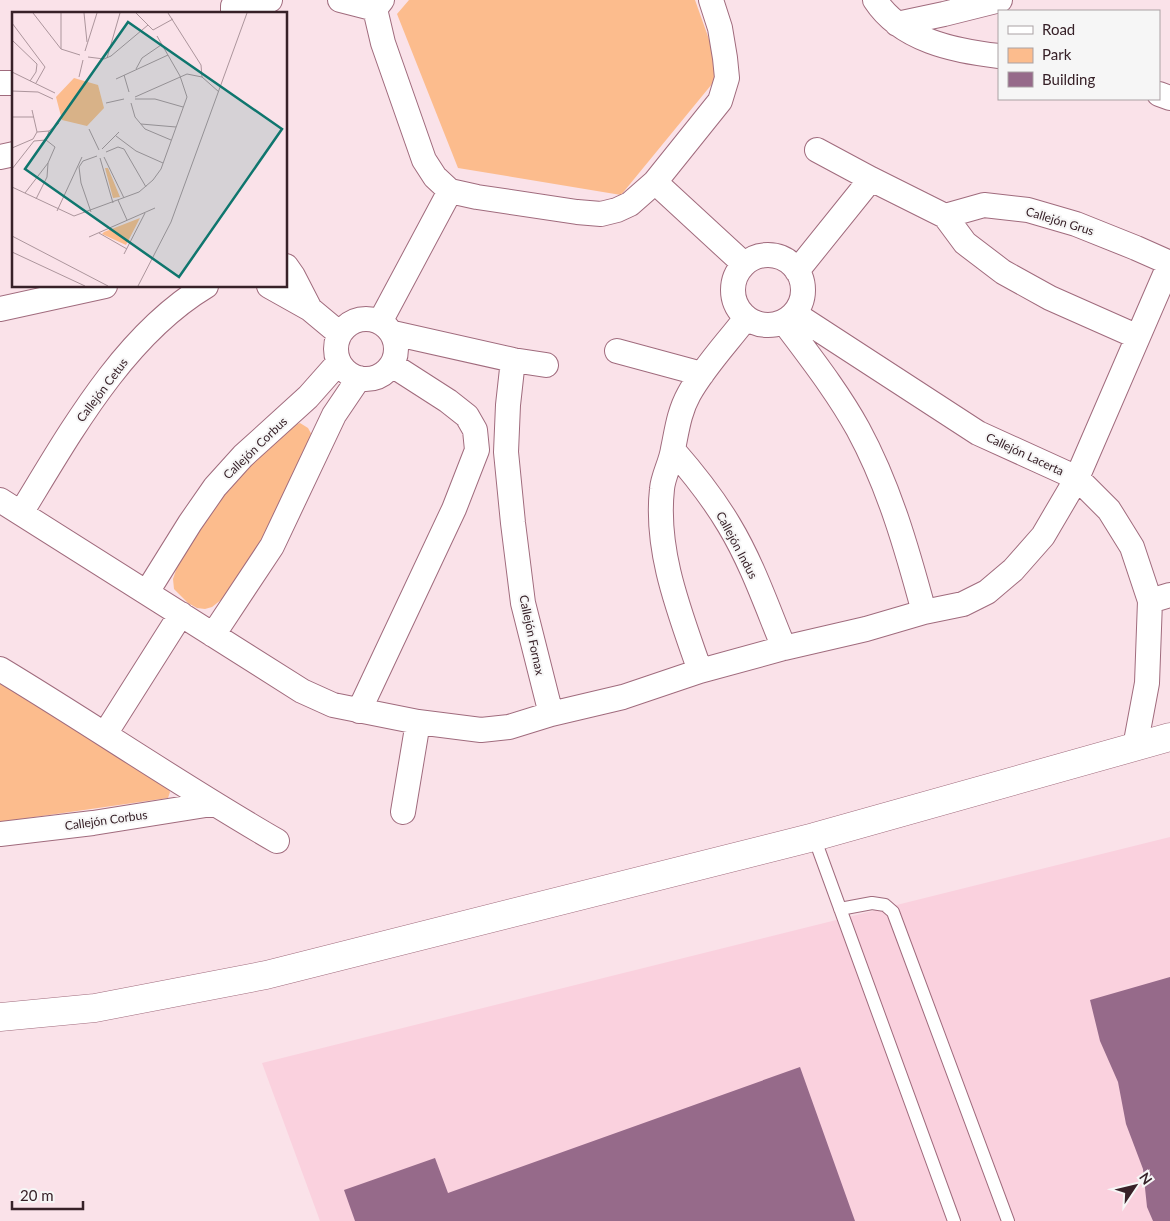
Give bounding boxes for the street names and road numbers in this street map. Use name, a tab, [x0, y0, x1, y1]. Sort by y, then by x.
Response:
street label: Callejón Grus	[1024, 204, 1096, 238]
street label: Callejón Cetus	[73, 355, 131, 425]
street label: Callejón Corbus	[220, 414, 290, 482]
street label: Callejón Lacerta	[984, 429, 1066, 479]
street label: Callejón Indus	[713, 509, 761, 581]
street label: Callejón Fornax	[516, 594, 548, 676]
street label: Callejón Corbus	[64, 807, 148, 833]

